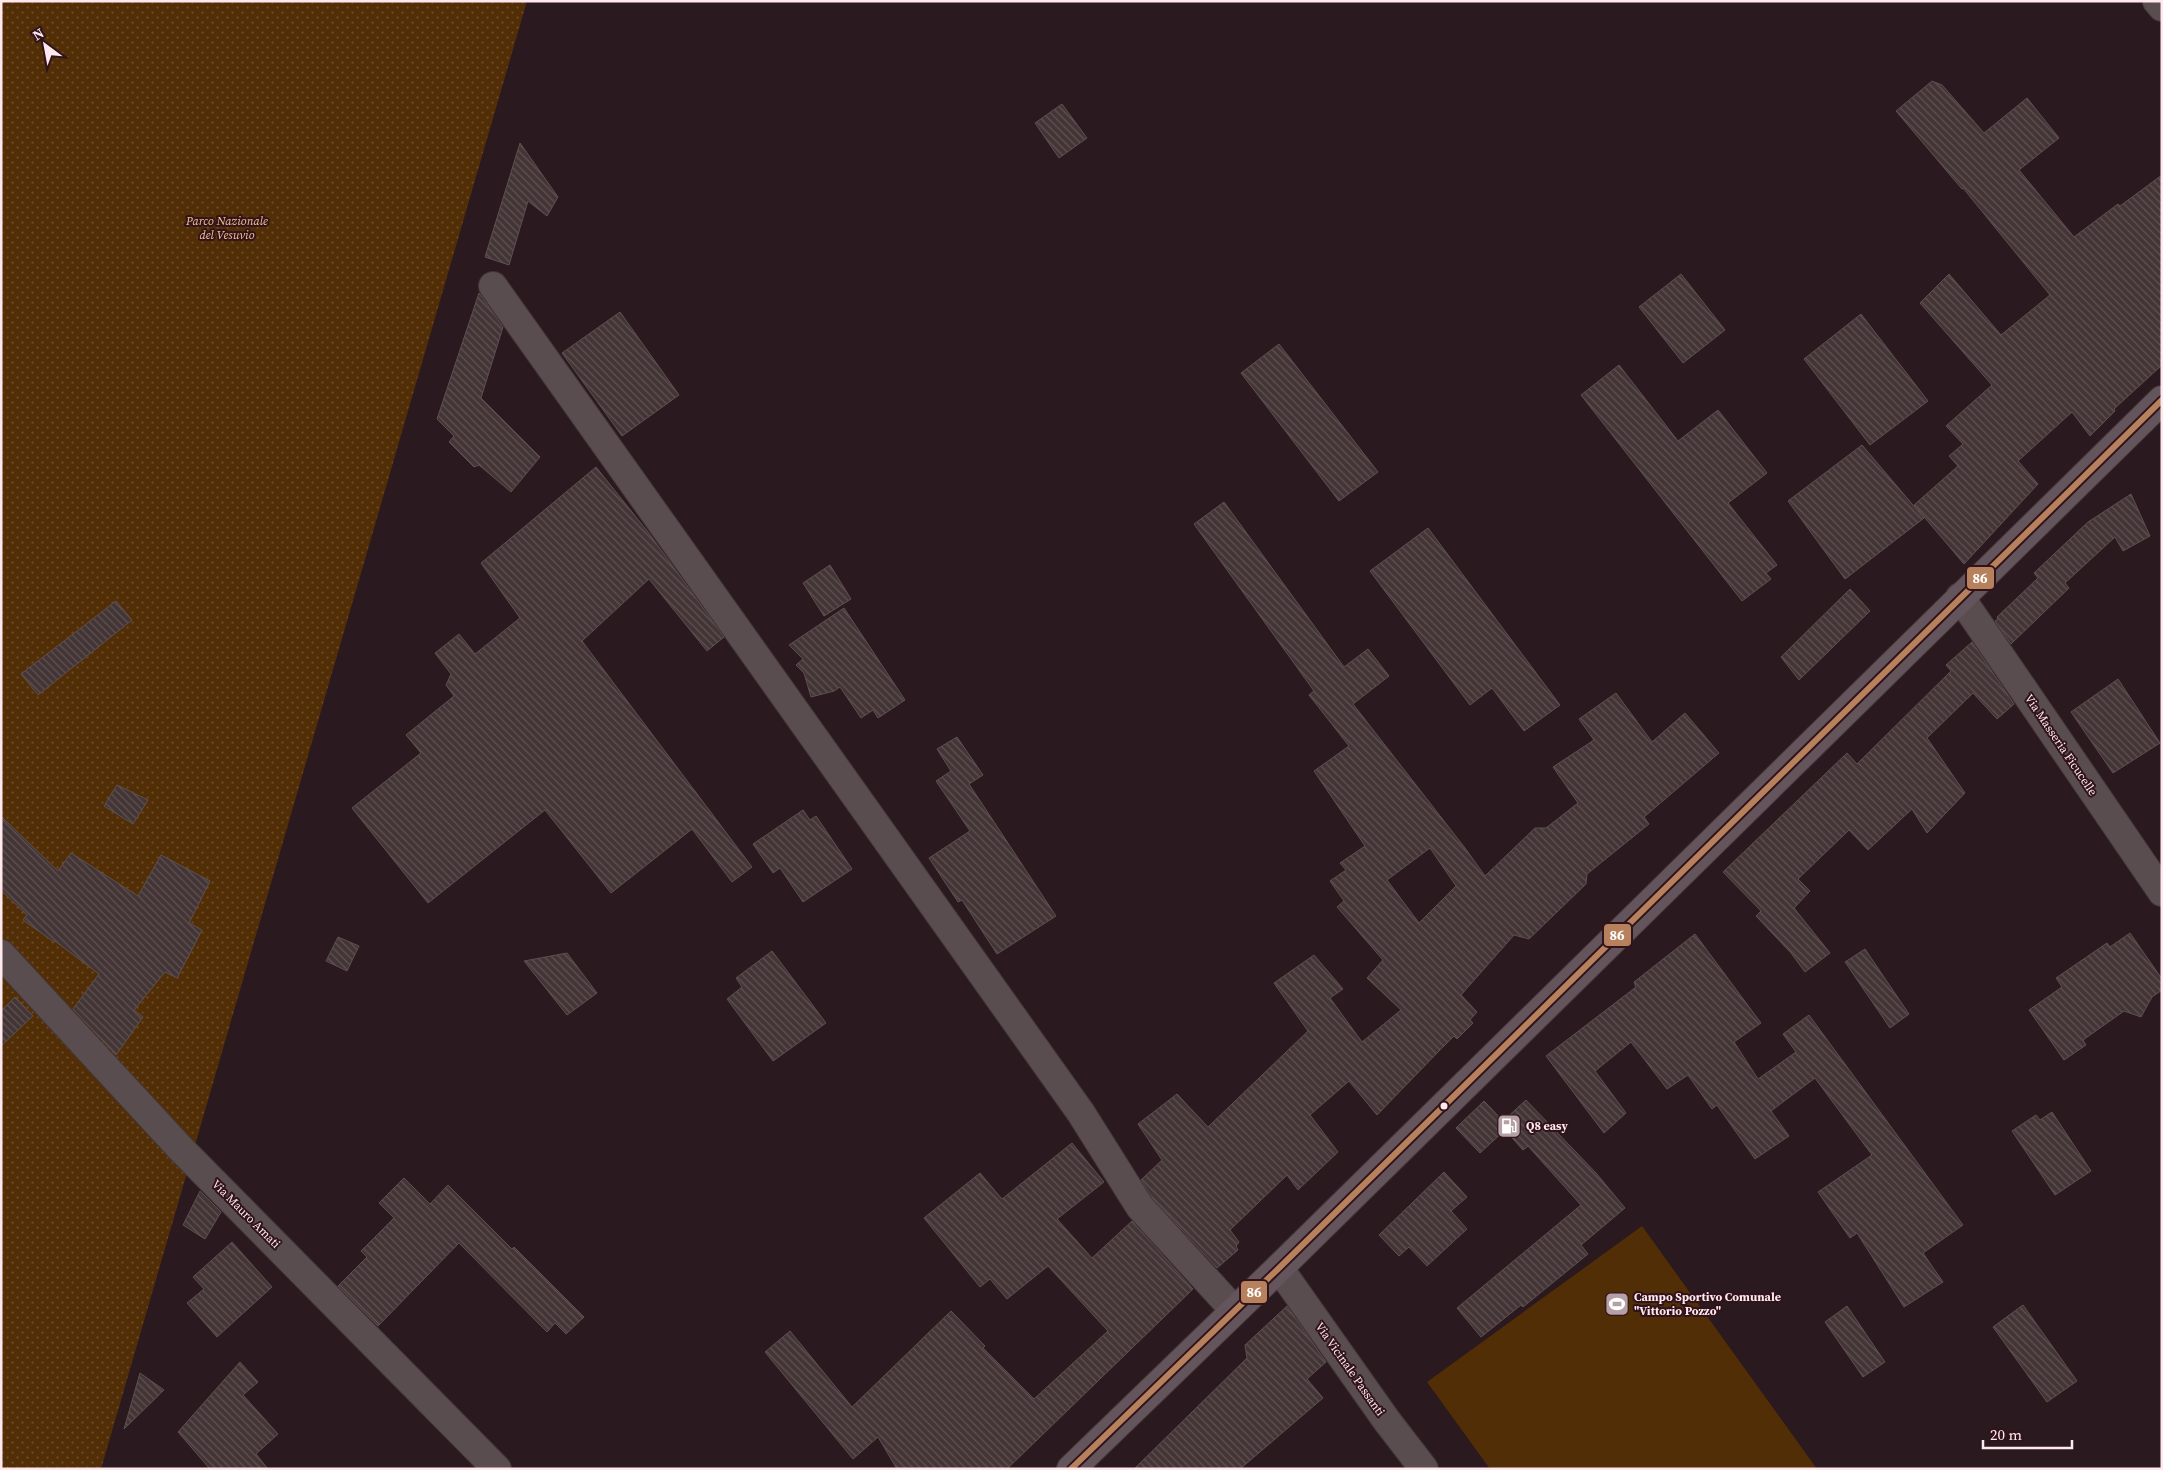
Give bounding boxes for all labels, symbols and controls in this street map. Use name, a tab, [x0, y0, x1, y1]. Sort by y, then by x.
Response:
north arrow	[20, 20, 70, 70]
text: N	[28, 23, 48, 45]
park label: Parco Nazionale del Vesuvio	[185, 213, 268, 243]
line badge: 86	[1966, 566, 1995, 590]
text: 86	[1972, 568, 1988, 588]
street label: Via Masseria Ficucelle	[2021, 691, 2101, 799]
line badge: 86	[1603, 923, 1632, 947]
text: 86	[1609, 925, 1625, 945]
unlabelled marker	[1439, 1101, 1449, 1111]
fuel station icon: Q8 easy	[1496, 1113, 1522, 1139]
place label: Q8 easy	[1526, 1118, 1568, 1134]
street label: Via Mauro Amati	[208, 1176, 284, 1252]
line badge: 86	[1240, 1280, 1268, 1304]
text: 86	[1246, 1282, 1262, 1302]
place label: Campo Sportivo Comunale "Vittorio Pozzo"	[1634, 1289, 1781, 1319]
sports icon: Campo Sportivo Comunale "Vittorio Pozzo"	[1604, 1291, 1630, 1317]
street label: Via Vicinale Passanti	[1312, 1319, 1389, 1419]
scale bar	[1983, 1418, 2072, 1450]
text: 20 m	[1990, 1424, 2022, 1445]

